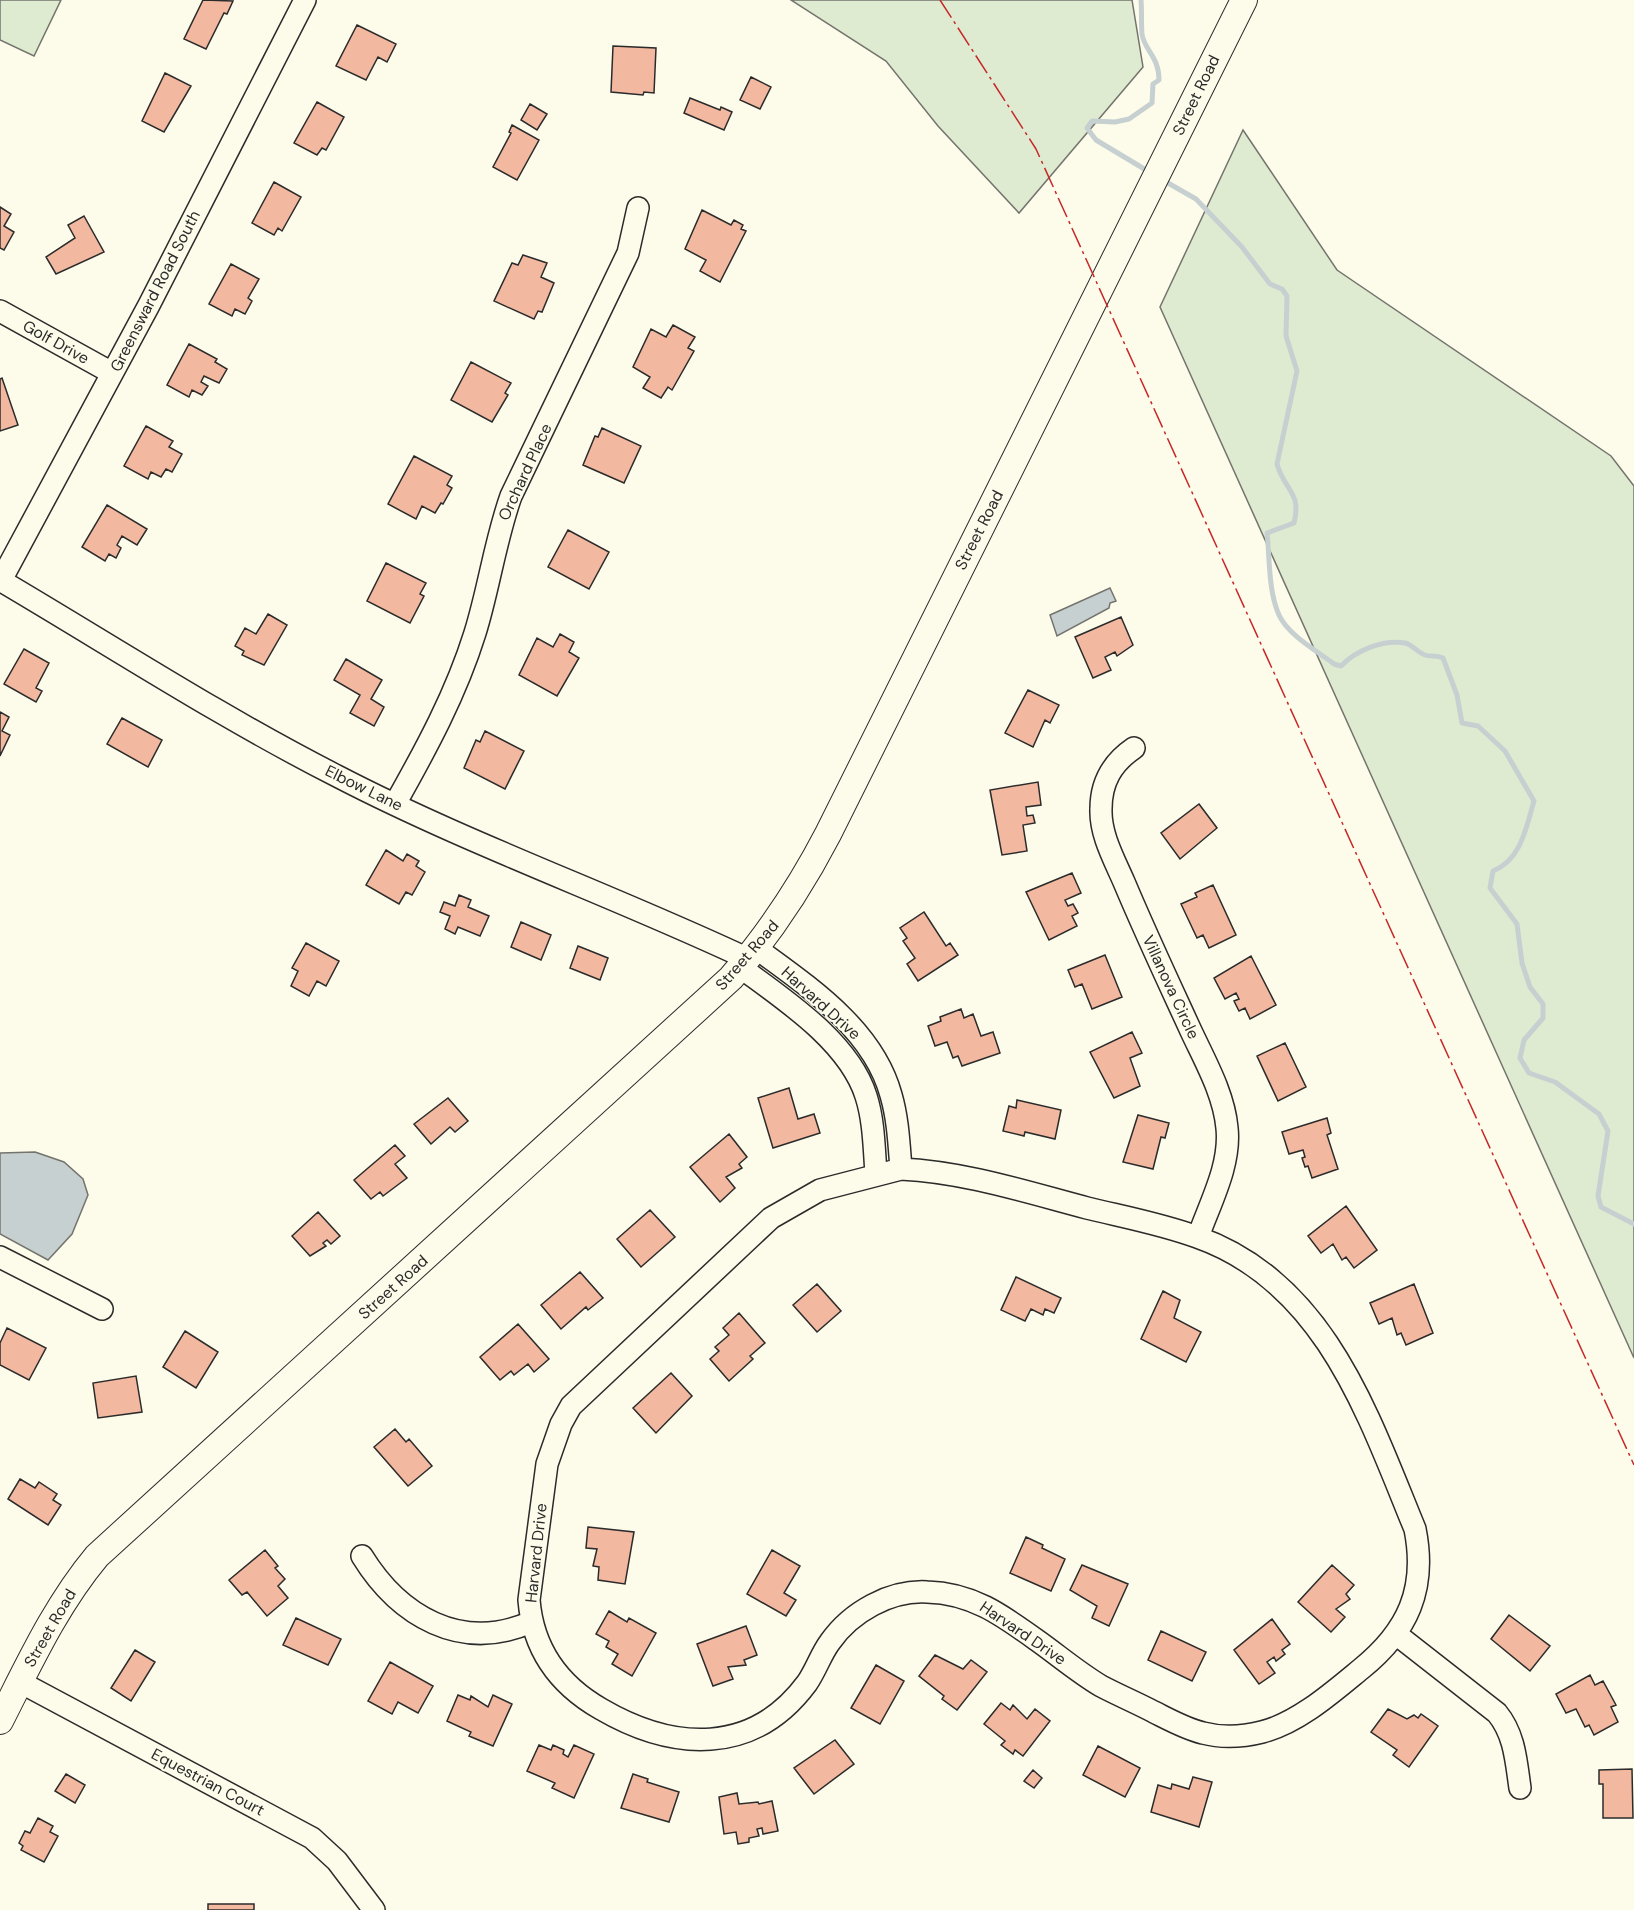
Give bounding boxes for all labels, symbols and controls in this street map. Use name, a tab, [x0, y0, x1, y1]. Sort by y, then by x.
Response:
street label: Street Road	[1168, 51, 1224, 139]
street label: Greensward Road South	[105, 207, 205, 375]
street label: Golf Drive	[19, 315, 93, 369]
street label: Orchard Place	[493, 420, 557, 524]
street label: Street Road	[950, 487, 1008, 573]
street label: Elbow Lane	[322, 760, 406, 816]
street label: Street Road	[711, 915, 783, 995]
street label: Villanova Circle	[1138, 932, 1204, 1042]
street label: Harvard Drive	[777, 962, 865, 1044]
street label: Street Road	[354, 1250, 432, 1324]
street label: Harvard Drive	[520, 1502, 552, 1604]
street label: Street Road	[19, 1585, 81, 1671]
street label: Harvard Drive	[976, 1596, 1070, 1670]
street label: Equestrian Court	[148, 1743, 268, 1821]

